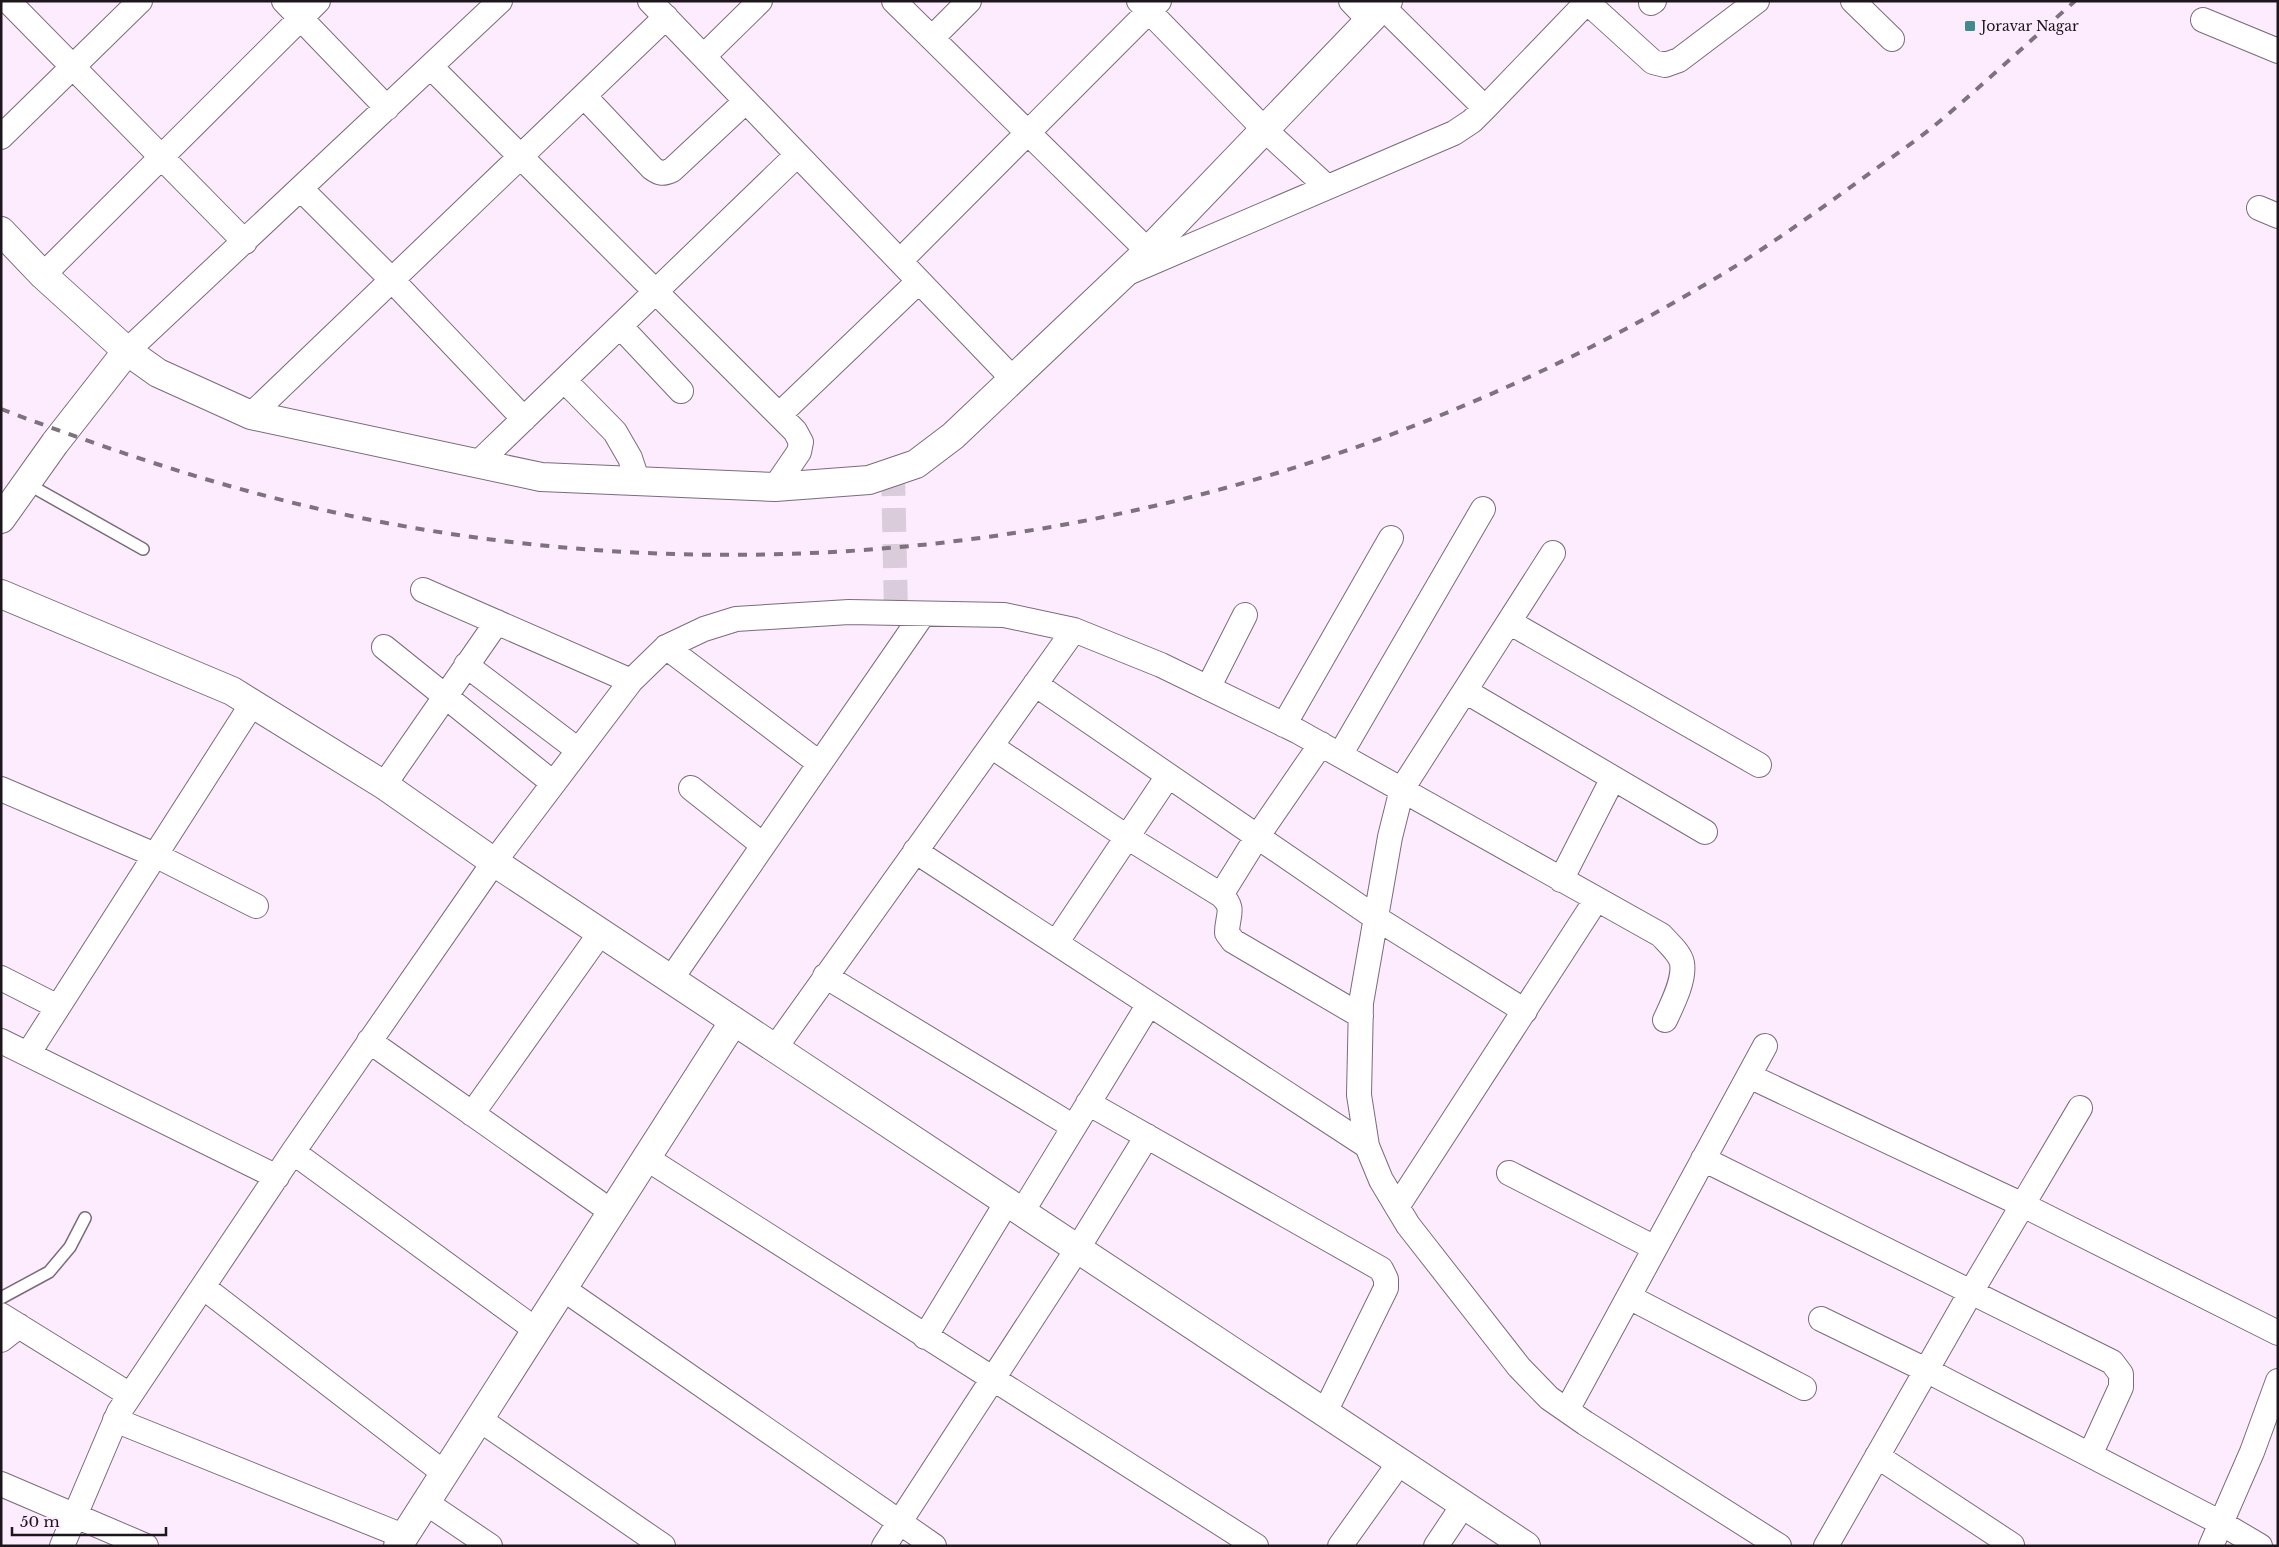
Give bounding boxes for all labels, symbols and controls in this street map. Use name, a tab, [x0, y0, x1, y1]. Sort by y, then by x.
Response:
place label: Joravar Nagar	[1979, 17, 2079, 35]
marker: Joravar Nagar	[1963, 19, 1977, 33]
scale bar	[12, 1504, 166, 1536]
text: 50 m	[20, 1512, 60, 1531]

